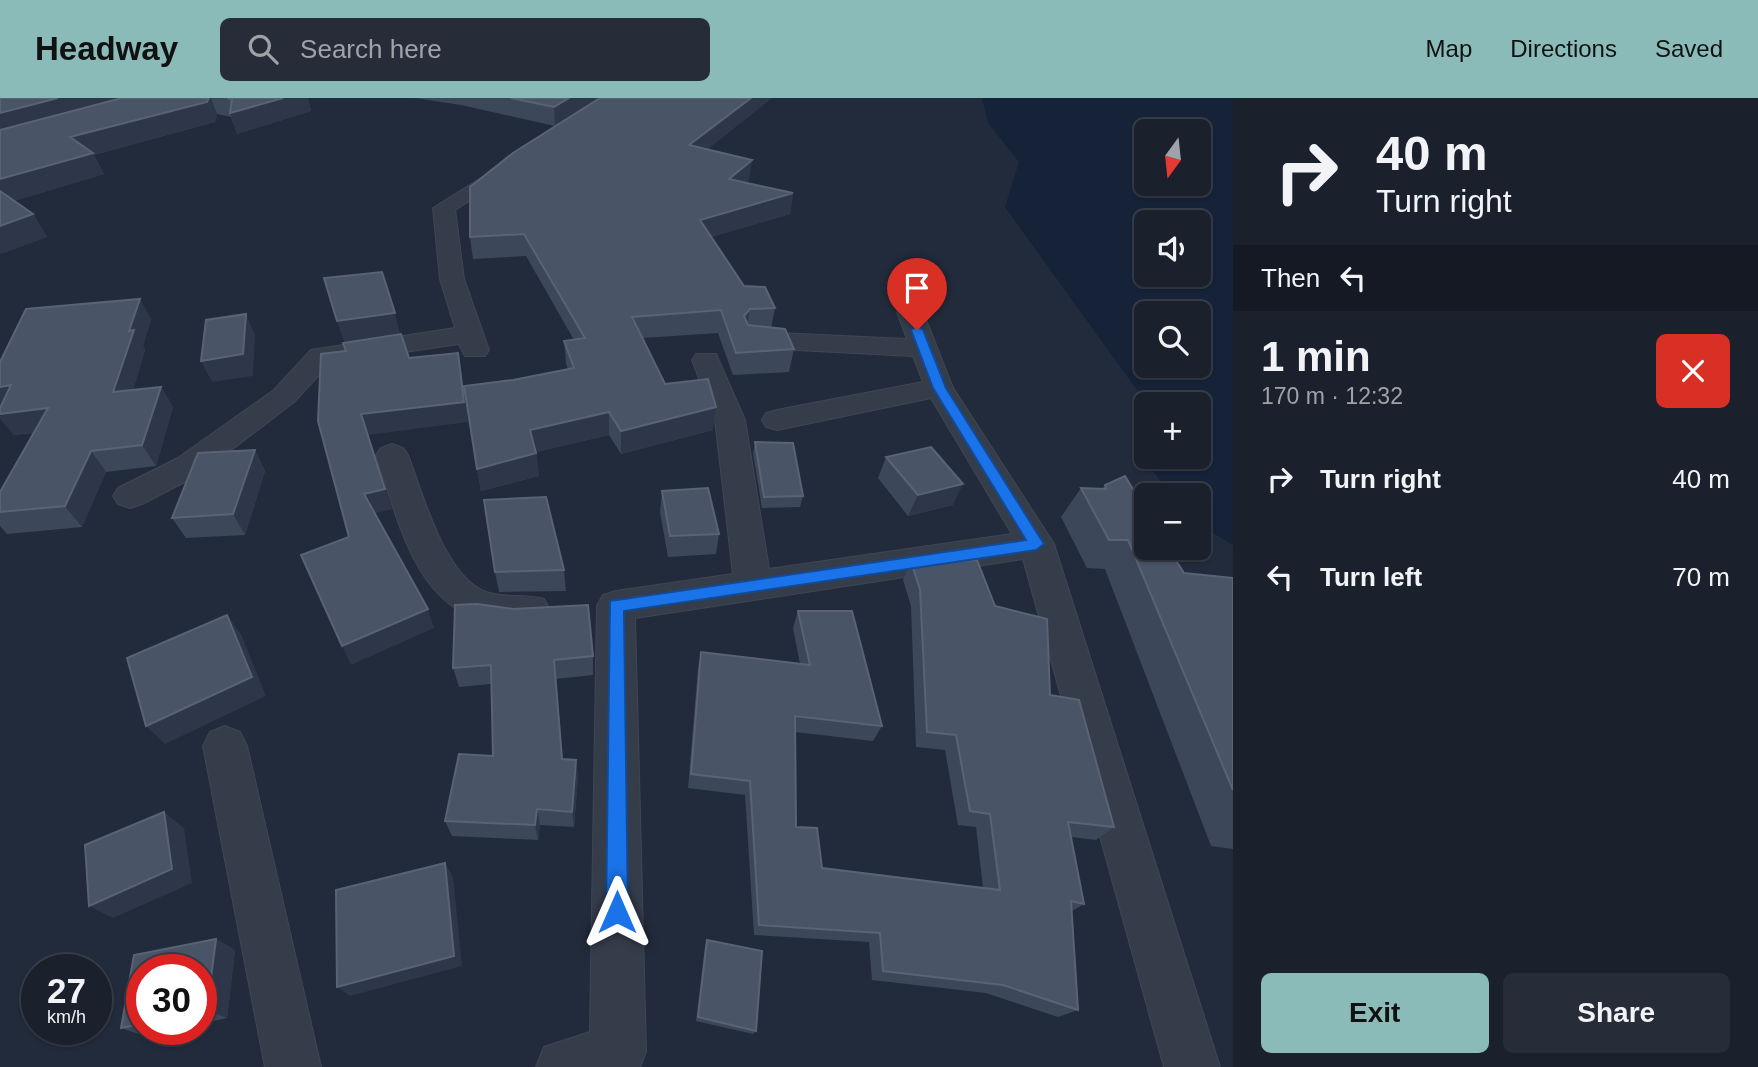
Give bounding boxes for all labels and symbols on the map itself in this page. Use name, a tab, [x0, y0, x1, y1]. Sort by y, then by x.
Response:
north arrow	[1134, 119, 1211, 196]
pin	[887, 258, 947, 330]
position arrow	[580, 875, 654, 949]
speed limit sign: 30	[126, 954, 217, 1045]

